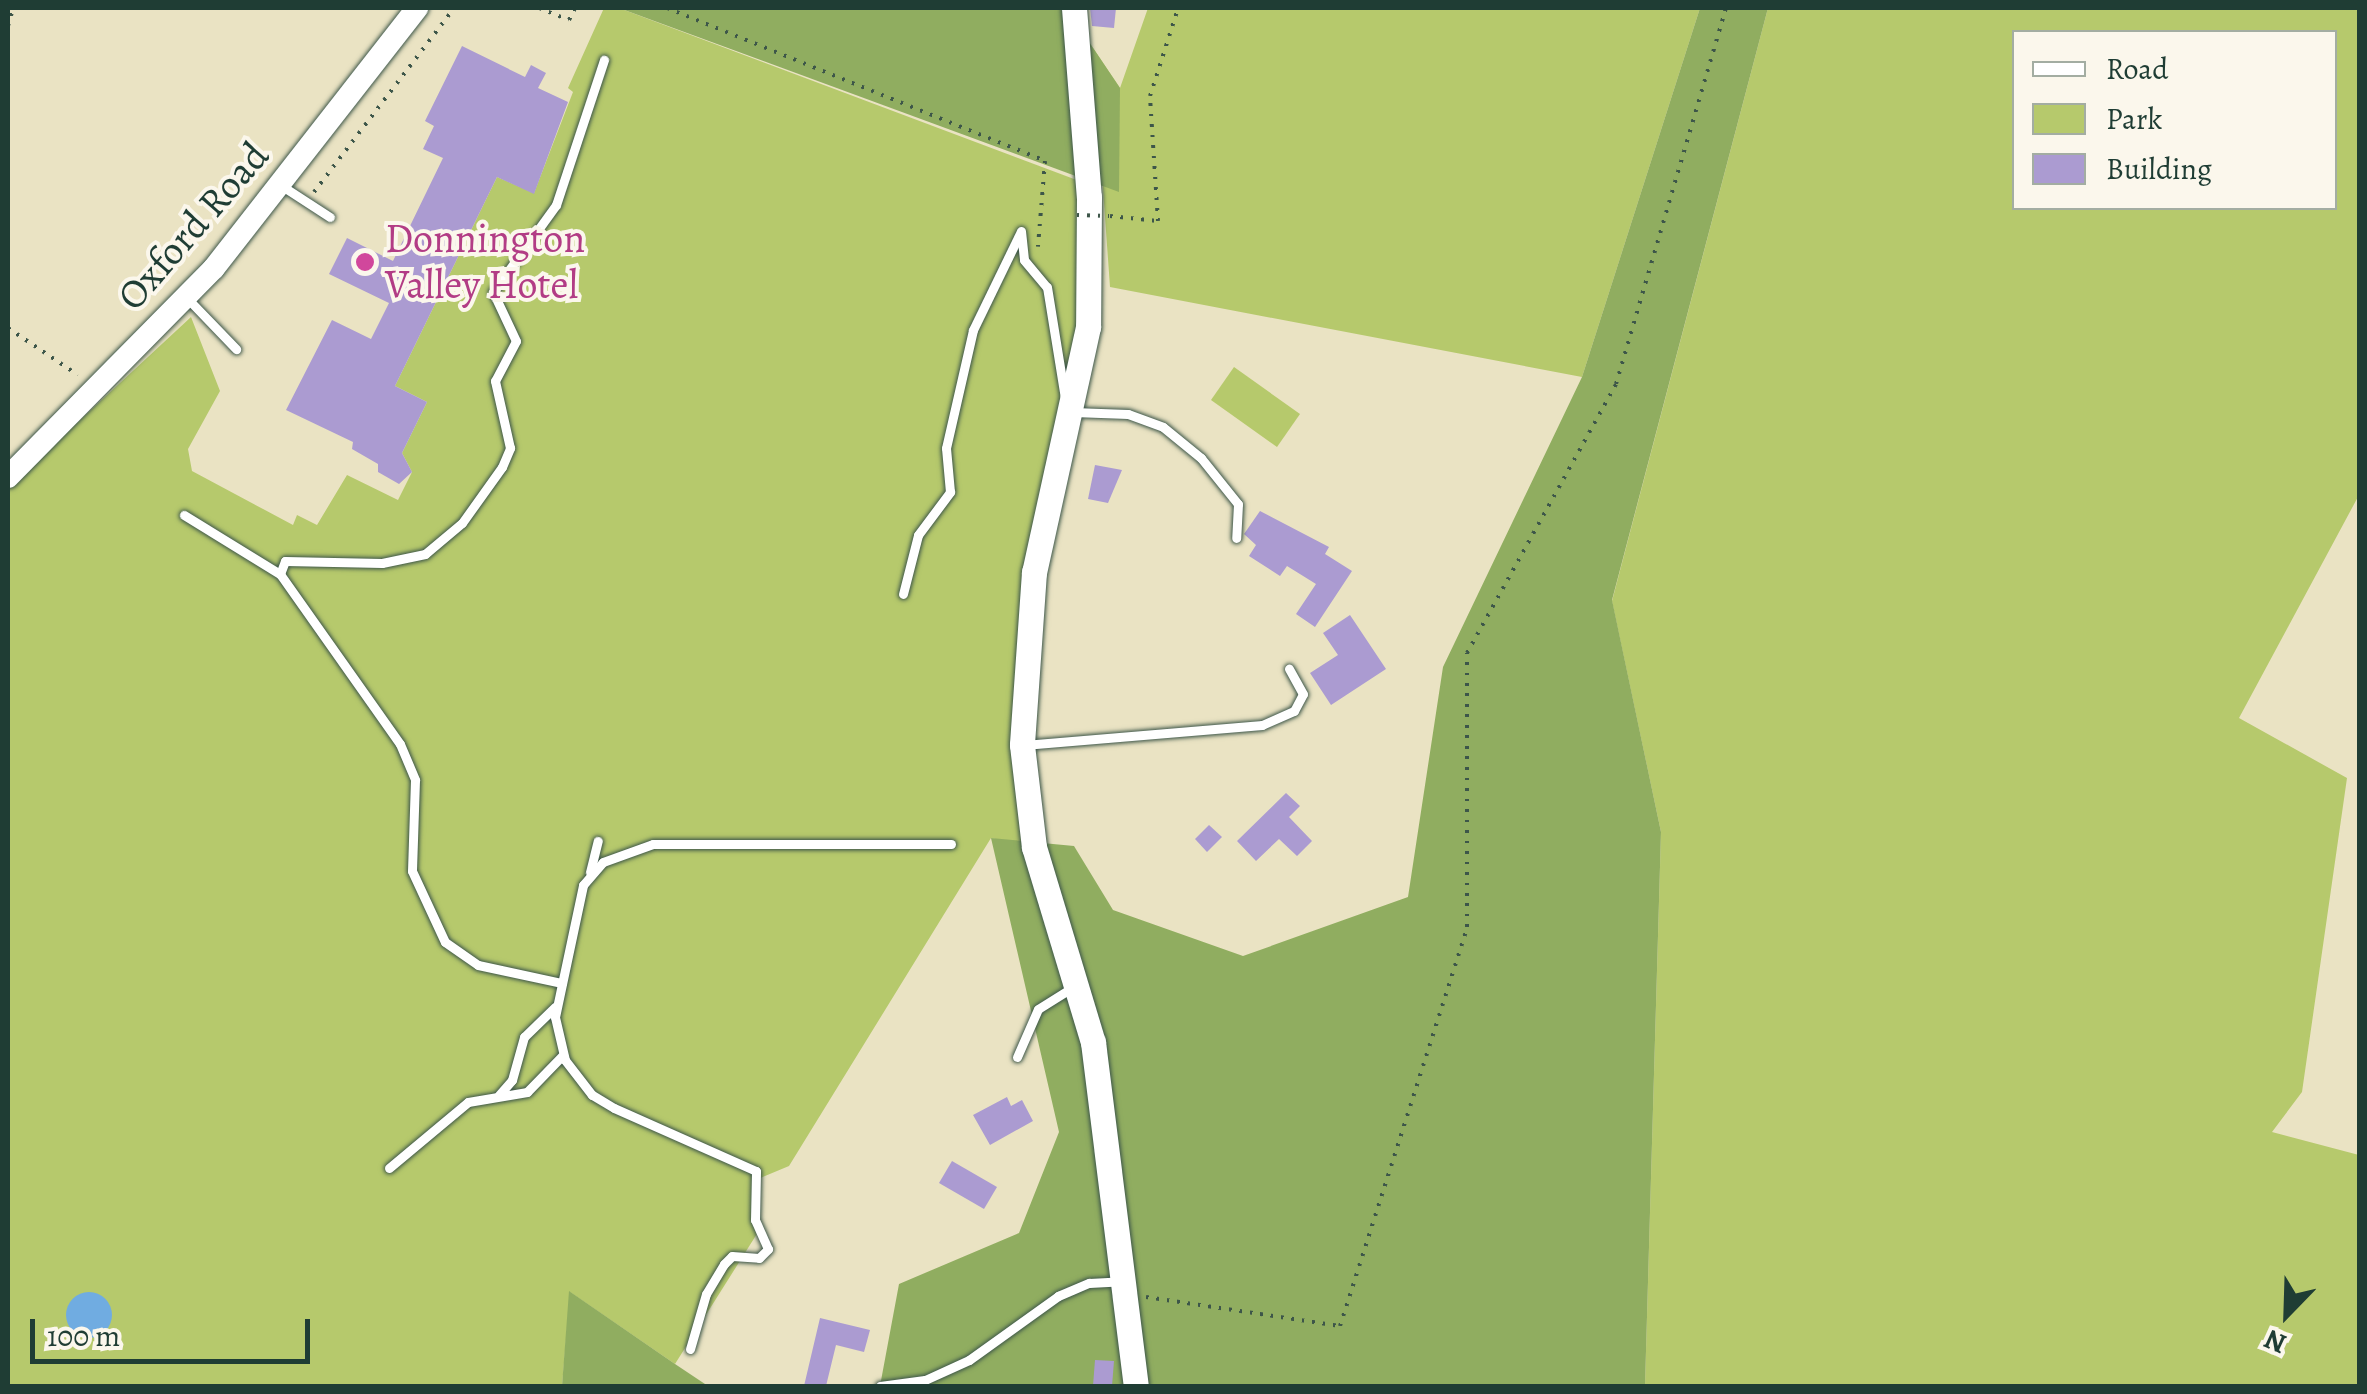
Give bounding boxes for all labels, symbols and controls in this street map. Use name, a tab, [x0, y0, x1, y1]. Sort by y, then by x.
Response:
legend	[2012, 30, 2337, 210]
text: Road	[2106, 49, 2168, 89]
text: Park	[2106, 99, 2162, 139]
street label: Oxford Road	[107, 132, 279, 320]
text: Building	[2106, 149, 2212, 189]
place label: Donnington Valley Hotel	[385, 215, 585, 309]
marker: Donnington Valley Hotel	[354, 251, 376, 273]
north arrow	[2237, 1264, 2337, 1364]
scale bar	[35, 1299, 315, 1361]
text: 100 m	[47, 1316, 120, 1356]
text: N	[2258, 1320, 2292, 1363]

